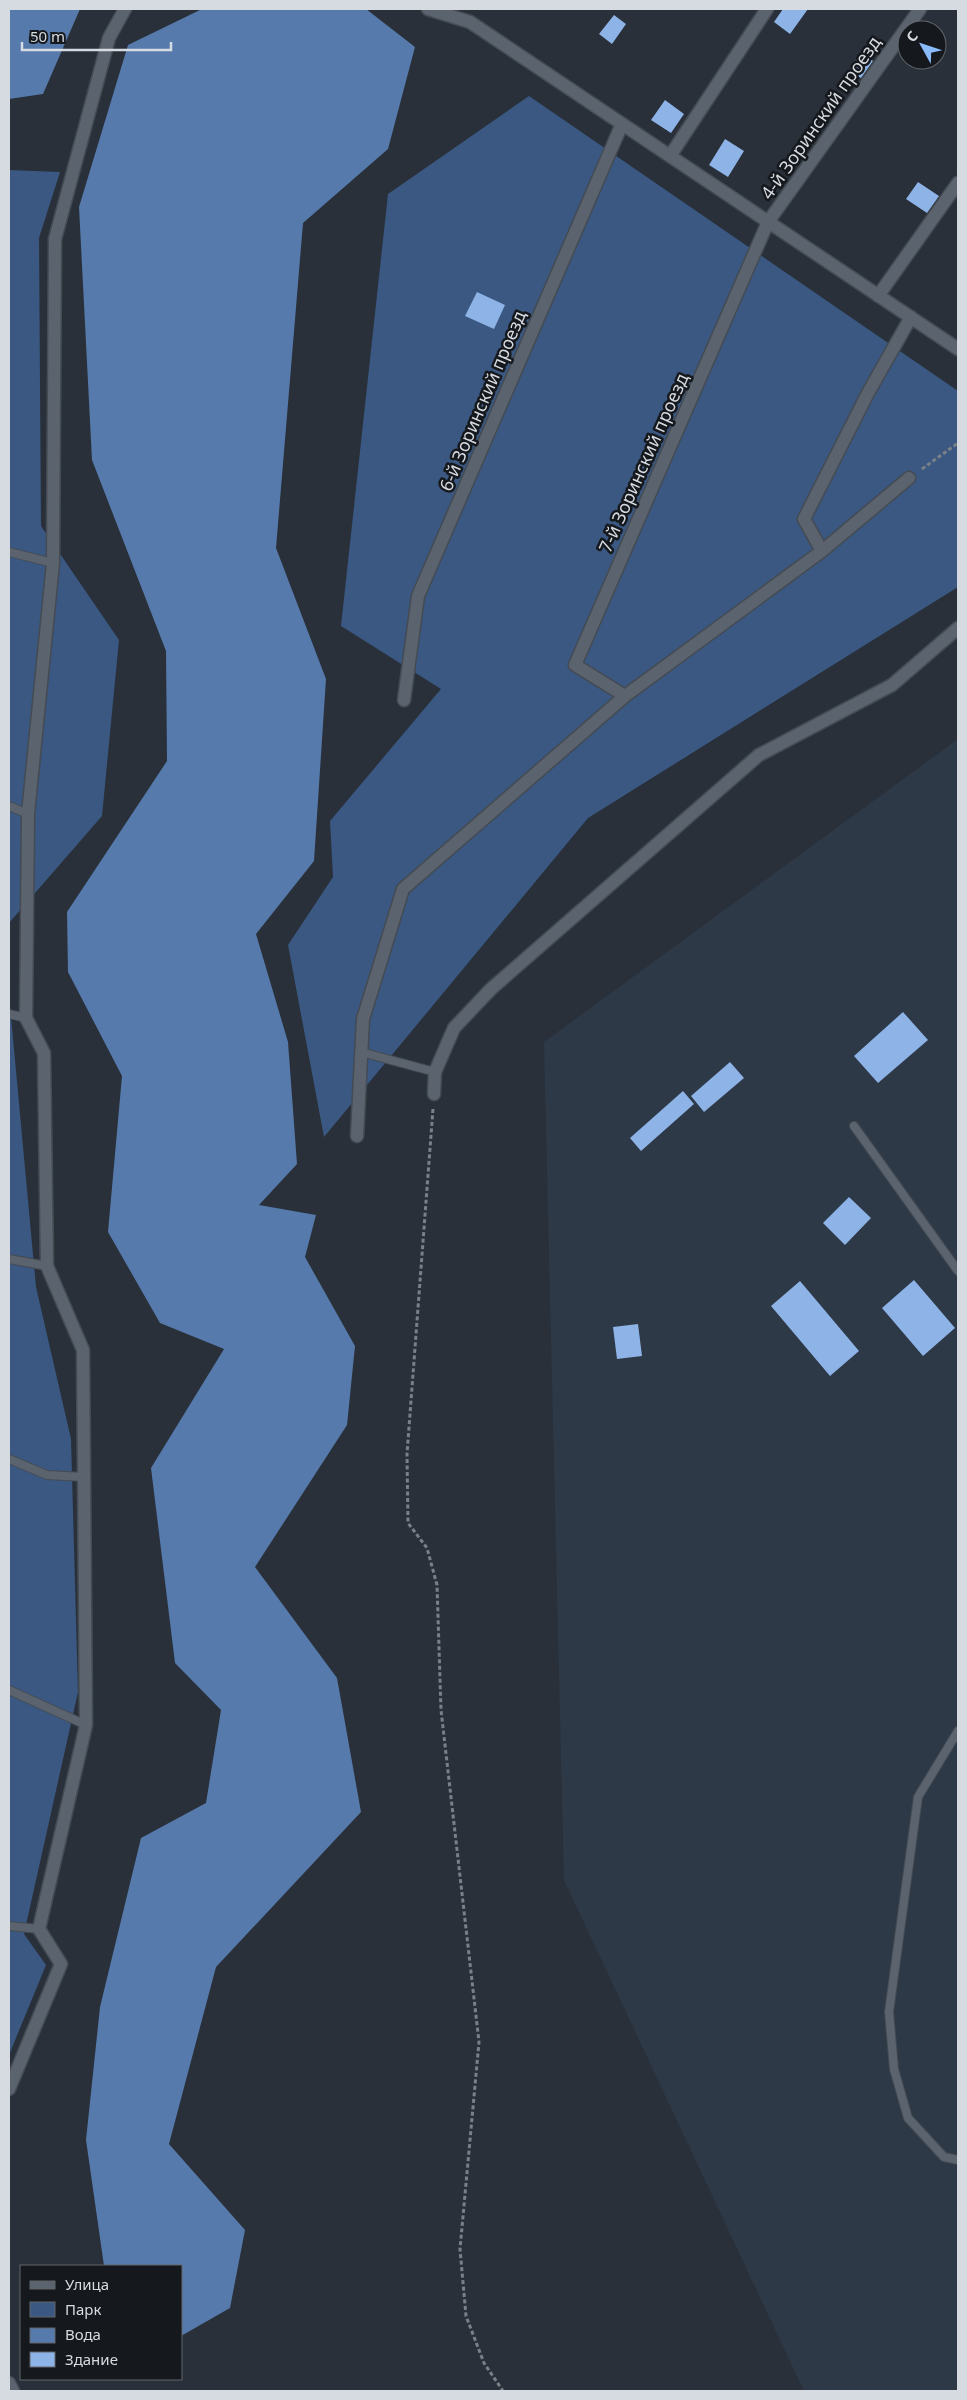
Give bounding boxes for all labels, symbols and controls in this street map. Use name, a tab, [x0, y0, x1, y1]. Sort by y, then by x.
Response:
scale bar	[22, 20, 171, 52]
north arrow	[897, 20, 947, 70]
text: 50 m	[30, 26, 65, 46]
text: С	[901, 27, 922, 46]
street label: 4-й Зоринский проезд	[755, 31, 886, 204]
street label: 6-й Зоринский проезд	[433, 307, 531, 495]
street label: 7-й Зоринский проезд	[593, 369, 693, 556]
legend	[20, 2265, 182, 2380]
text: Улица	[65, 2274, 109, 2294]
text: Парк	[65, 2299, 101, 2319]
text: Вода	[65, 2324, 101, 2344]
text: Здание	[65, 2349, 118, 2369]

